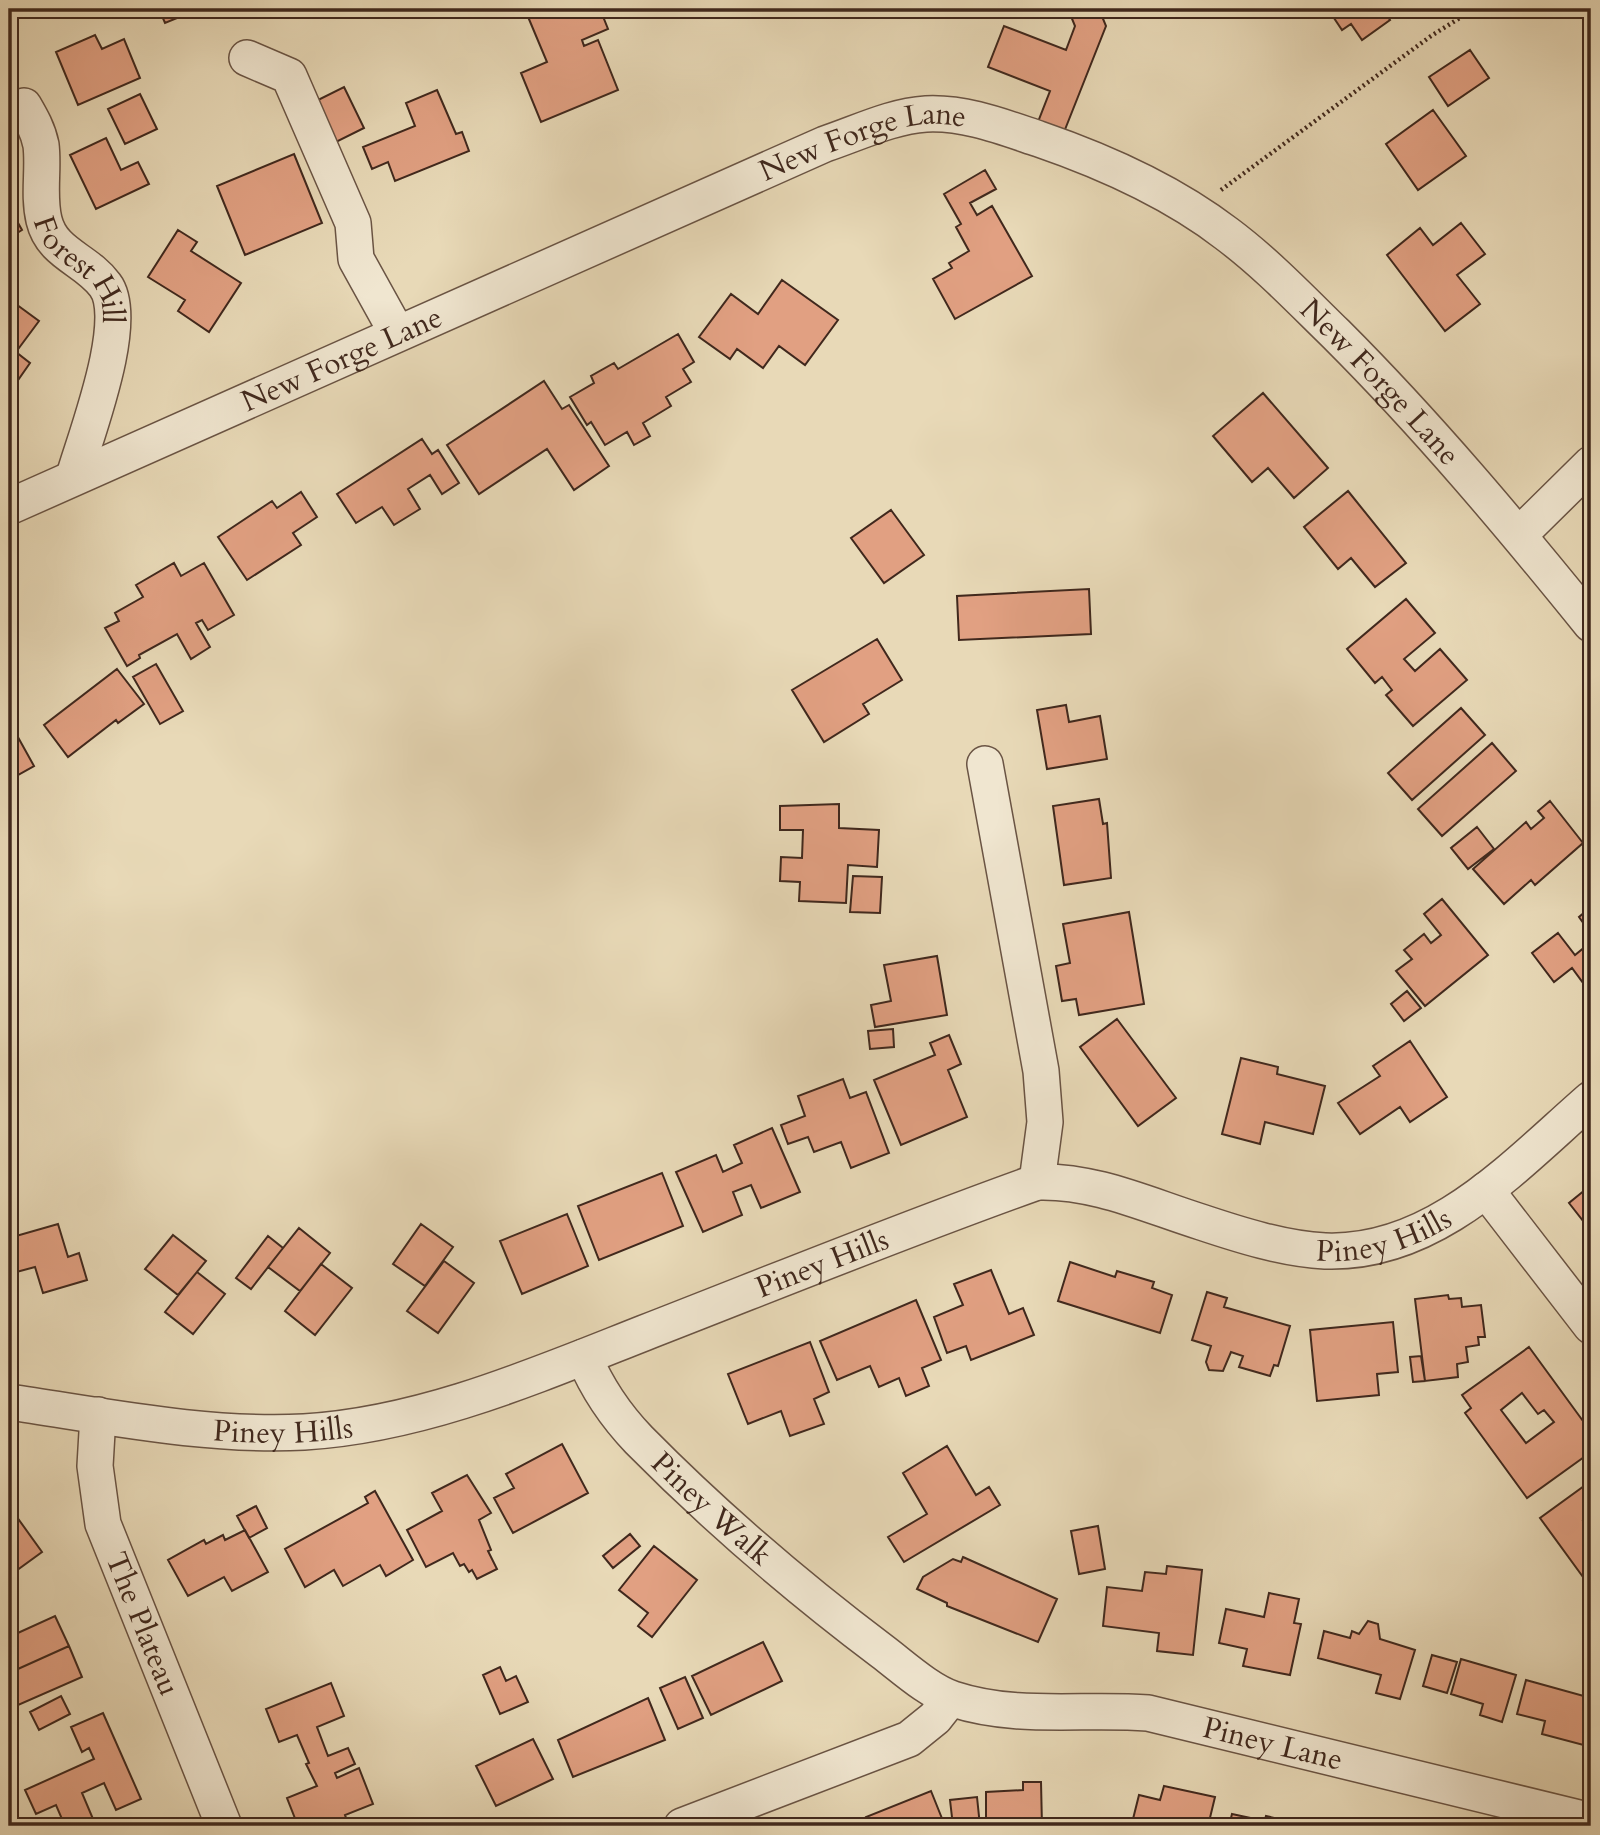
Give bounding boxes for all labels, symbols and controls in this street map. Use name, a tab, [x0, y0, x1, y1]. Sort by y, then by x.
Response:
street label: New Forge Lane	[753, 94, 969, 192]
street label: Forest Hill	[23, 211, 133, 324]
street label: New Forge Lane	[1291, 290, 1469, 474]
street label: New Forge Lane	[235, 297, 449, 422]
street label: Piney Hills	[1315, 1198, 1459, 1272]
street label: Piney Hills	[750, 1219, 895, 1308]
street label: Piney Hills	[212, 1407, 355, 1454]
street label: Piney Walk	[642, 1443, 780, 1575]
street label: The Plateau	[95, 1546, 190, 1702]
street label: Piney Lane	[1199, 1707, 1347, 1781]

